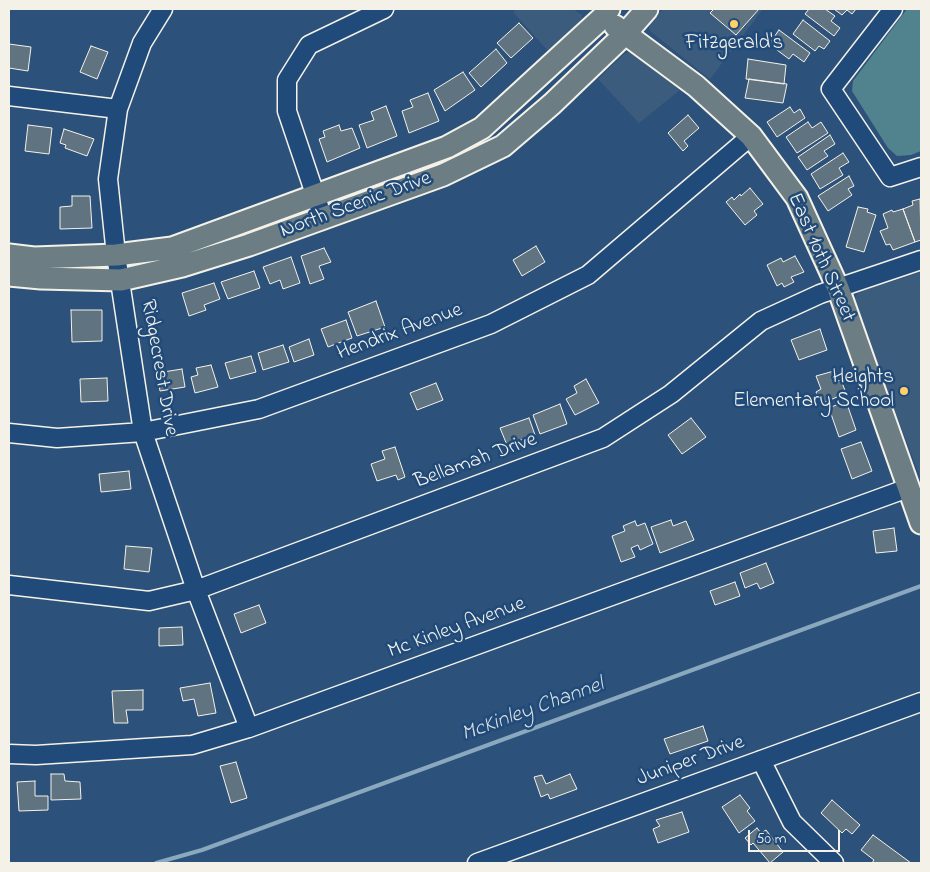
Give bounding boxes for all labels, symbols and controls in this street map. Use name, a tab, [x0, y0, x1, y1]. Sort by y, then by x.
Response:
marker: Fitzgerald's	[728, 18, 740, 30]
place label: Fitzgerald's	[685, 32, 783, 58]
street label: North Scenic Drive	[277, 167, 435, 245]
street label: East 10th Street	[780, 190, 860, 326]
street label: Ridgecrest Drive	[134, 298, 182, 438]
street label: Hendrix Avenue	[334, 299, 466, 367]
place label: Heights Elementary School	[733, 366, 894, 416]
marker: Heights Elementary School	[898, 385, 910, 397]
street label: Bellamah Drive	[411, 428, 541, 496]
street label: Mc Kinley Avenue	[385, 592, 529, 666]
water label: McKinley Channel	[458, 673, 608, 749]
street label: Juniper Drive	[634, 731, 748, 793]
scale bar	[750, 820, 842, 852]
text: 50 m	[756, 828, 786, 850]

